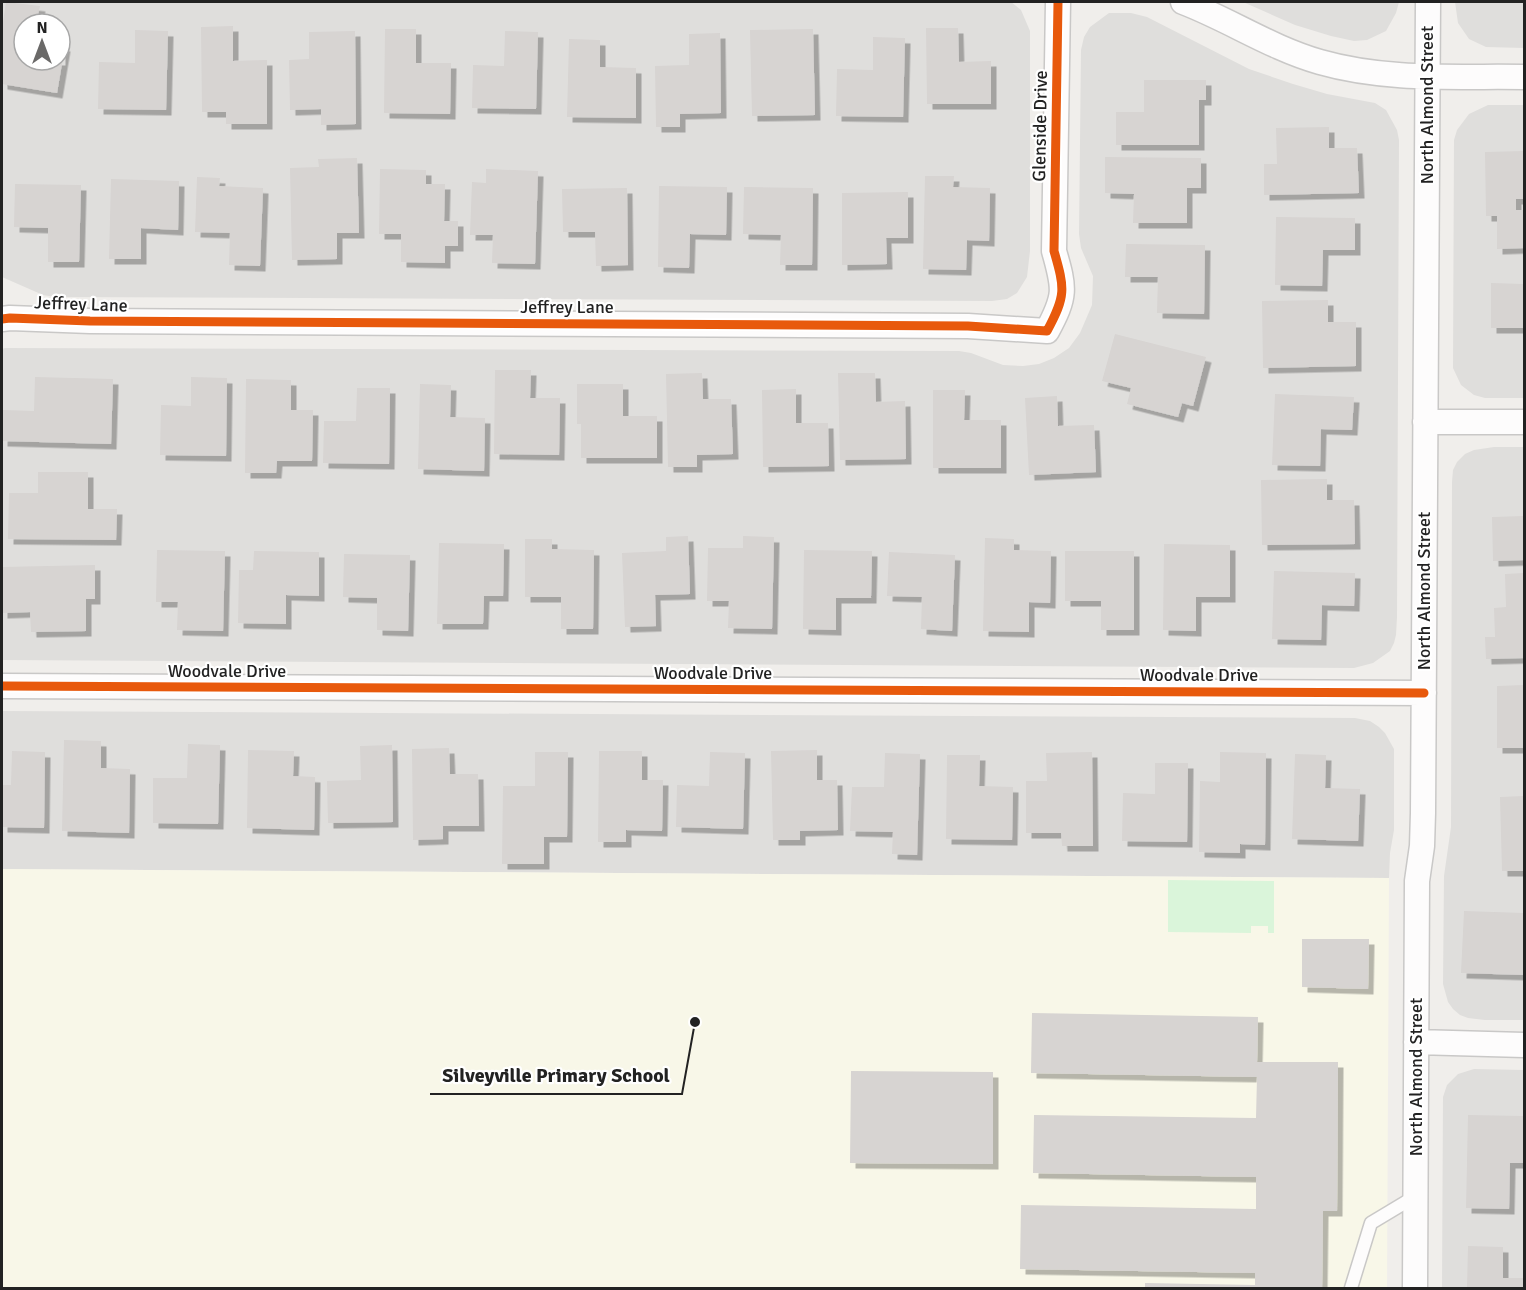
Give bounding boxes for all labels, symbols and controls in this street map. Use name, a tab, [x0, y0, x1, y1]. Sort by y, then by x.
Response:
north arrow	[12, 12, 72, 72]
text: N	[36, 18, 48, 38]
street label: North Almond Street	[1416, 26, 1438, 184]
street label: Glenside Drive	[1028, 70, 1052, 182]
street label: Jeffrey Lane	[34, 291, 128, 317]
street label: Jeffrey Lane	[520, 296, 614, 318]
street label: North Almond Street	[1413, 512, 1435, 670]
street label: Woodvale Drive	[168, 660, 286, 682]
street label: Woodvale Drive	[654, 662, 772, 684]
street label: Woodvale Drive	[1140, 664, 1258, 686]
street label: North Almond Street	[1405, 998, 1427, 1156]
callout: Silveyville Primary School	[430, 1056, 682, 1094]
text: Silveyville Primary School	[442, 1063, 670, 1088]

